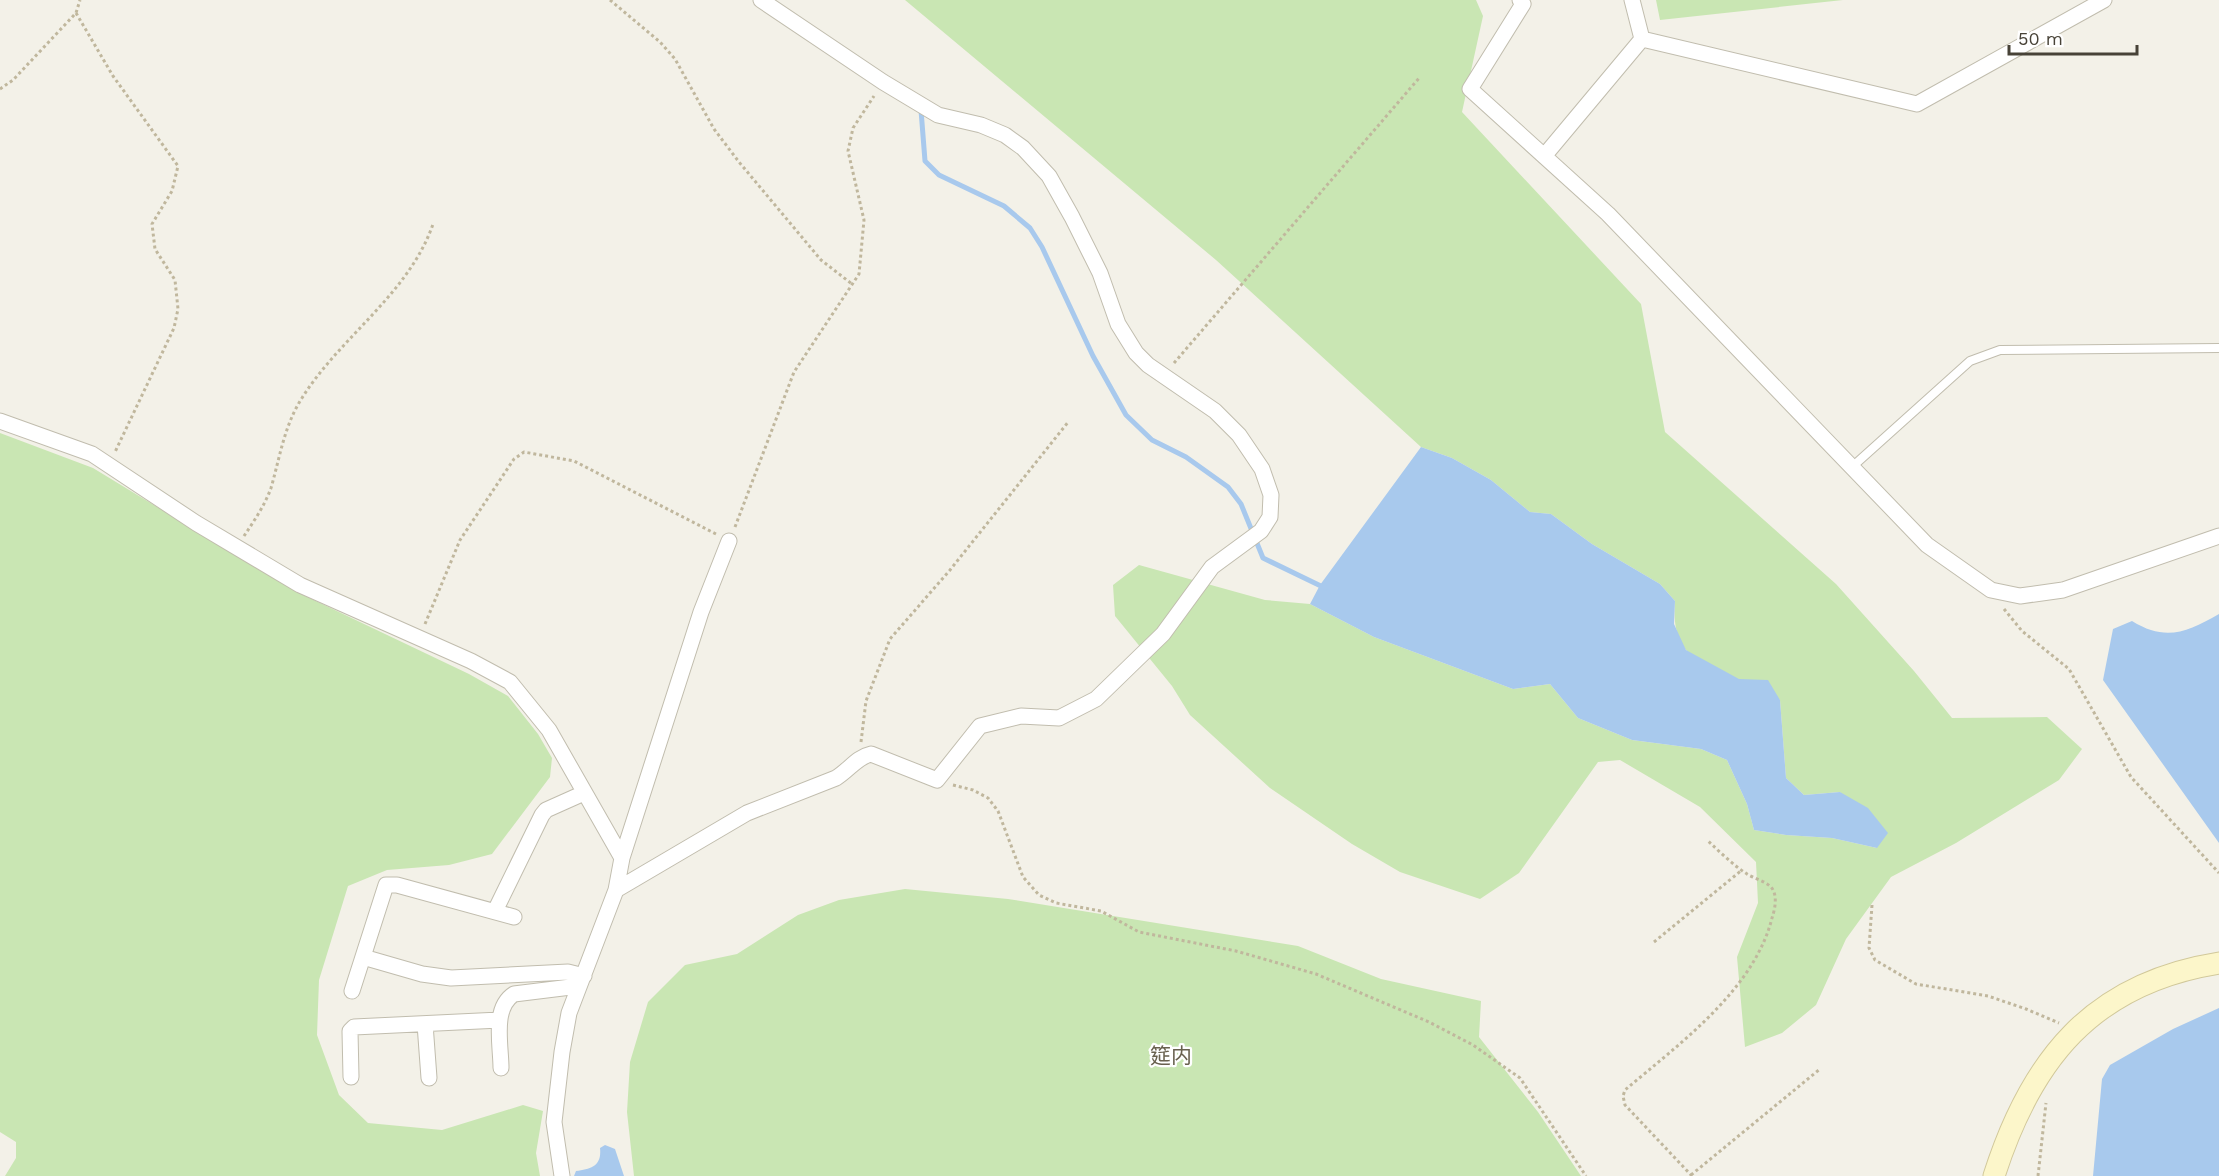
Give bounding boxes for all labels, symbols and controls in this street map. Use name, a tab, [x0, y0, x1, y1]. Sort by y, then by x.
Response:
scale bar	[2009, 18, 2136, 56]
text: 50 m	[2018, 28, 2063, 49]
district label: 筵内	[1150, 1043, 1192, 1068]

